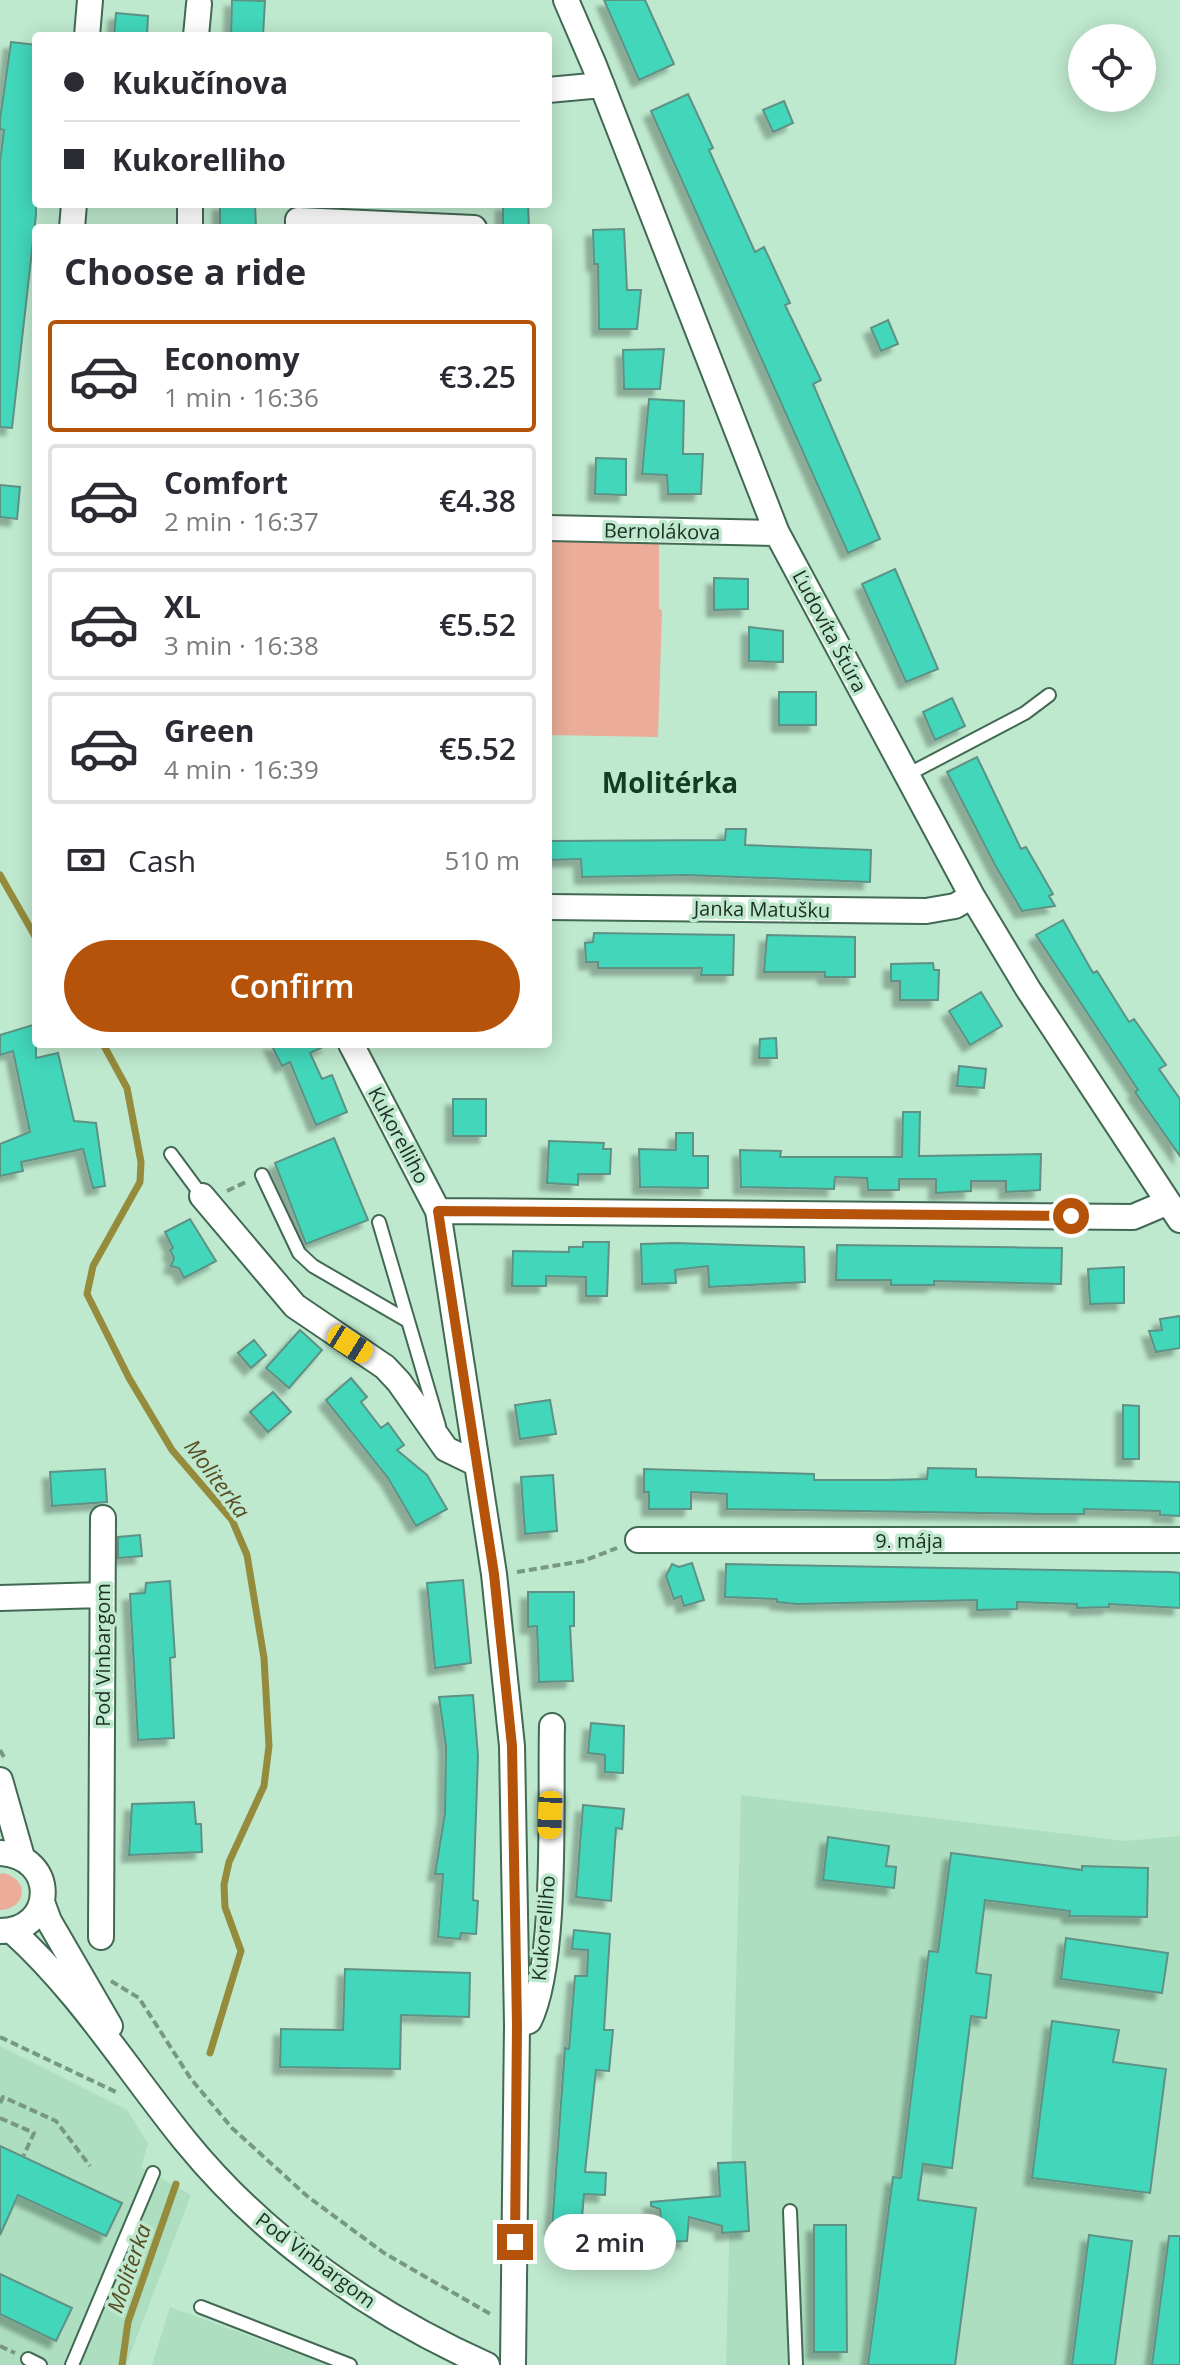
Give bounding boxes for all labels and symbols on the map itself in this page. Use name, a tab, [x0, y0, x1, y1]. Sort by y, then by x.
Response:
street label: Bernolákova	[604, 516, 720, 546]
street label: Ľudovíta Štúra	[786, 565, 874, 697]
district label: Molitérka	[602, 763, 738, 801]
street label: Janka Matušku	[692, 894, 830, 924]
street label: Kukorelliho	[362, 1082, 436, 1188]
route start	[1053, 1198, 1089, 1234]
car	[323, 1321, 377, 1367]
water label: Moliterka	[178, 1432, 258, 1524]
street label: 9. mája	[875, 1527, 943, 1554]
street label: Pod Vinbargom	[89, 1583, 116, 1727]
car	[537, 1791, 563, 1839]
street label: Kukorelliho	[525, 1874, 561, 1982]
street label: Pod Vinbargom	[251, 2206, 381, 2314]
callout: 2 min	[543, 2214, 675, 2270]
water label: Moliterka	[99, 2220, 157, 2316]
route end	[497, 2224, 533, 2260]

